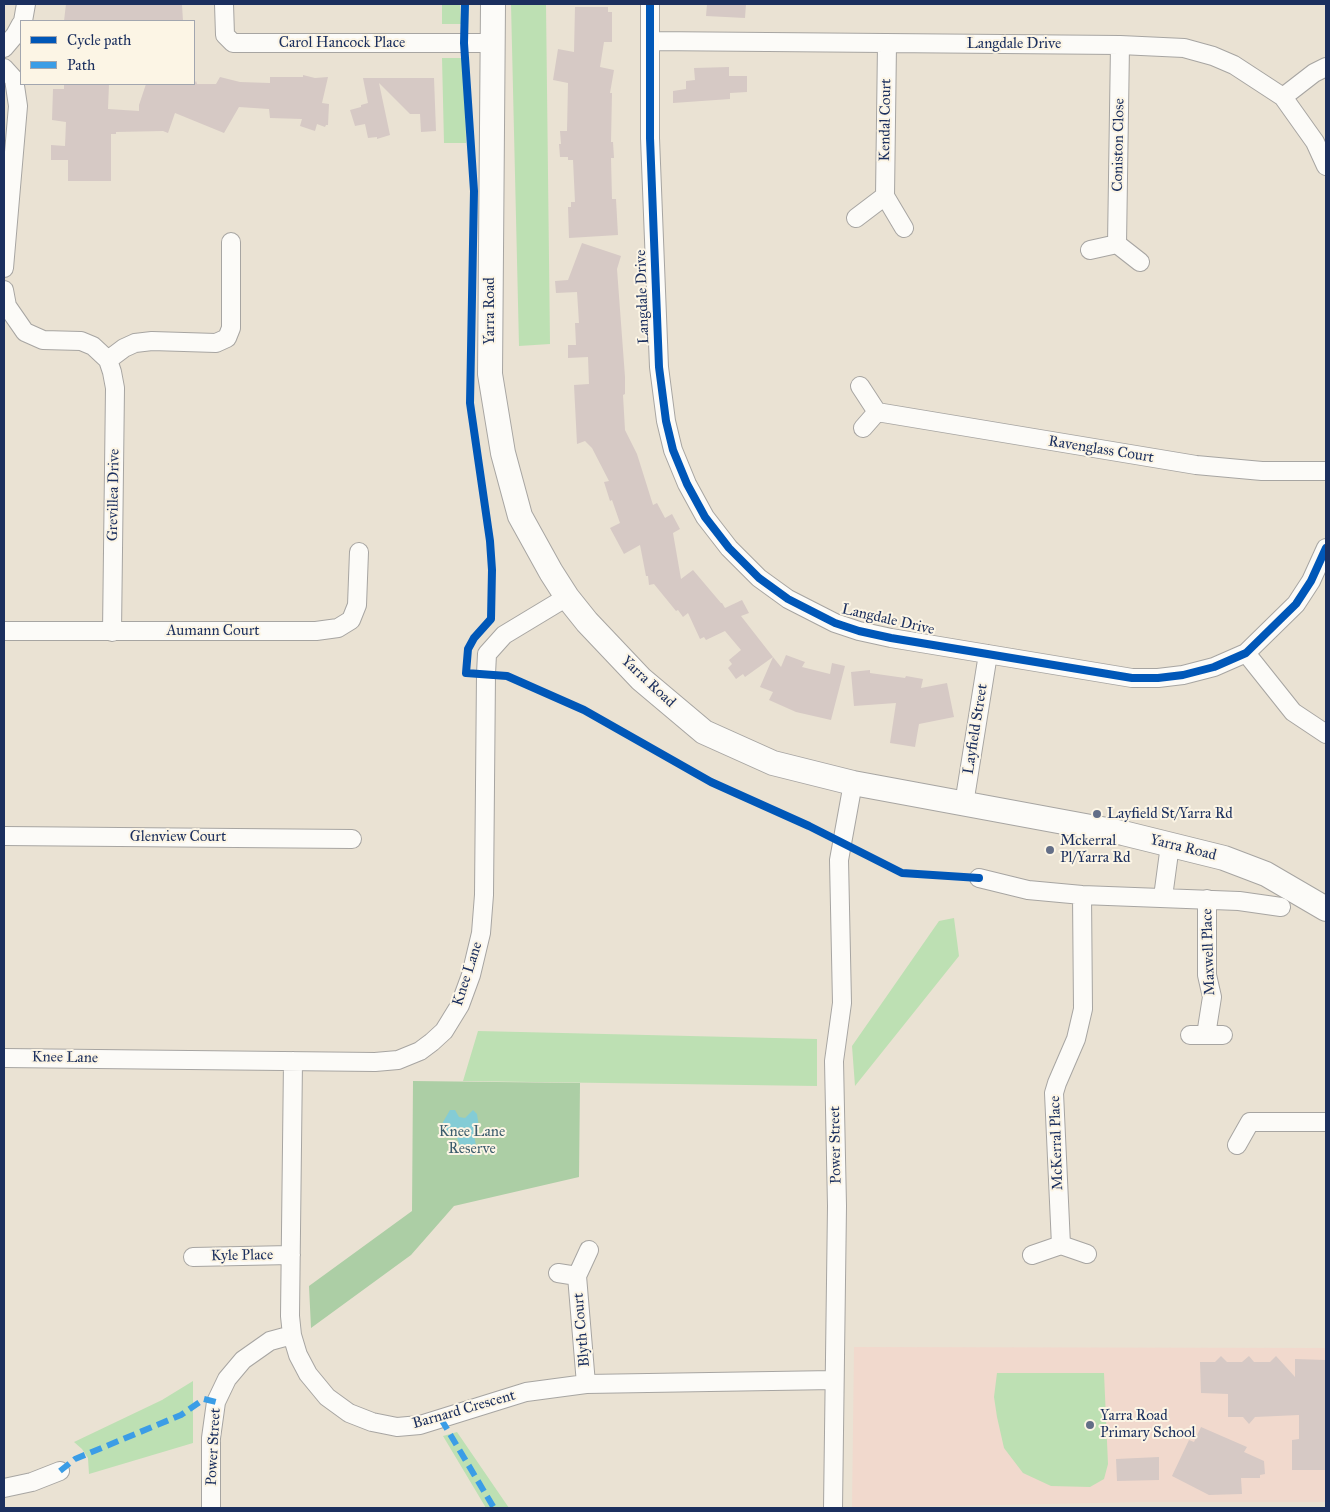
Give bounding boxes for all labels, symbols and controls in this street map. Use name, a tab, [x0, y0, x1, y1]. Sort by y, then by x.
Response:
legend	[20, 20, 195, 85]
text: Cycle path	[67, 31, 131, 49]
street label: Carol Hancock Place	[279, 34, 405, 52]
street label: Langdale Drive	[967, 35, 1061, 53]
text: Path	[67, 56, 95, 74]
street label: Kendal Court	[876, 78, 896, 162]
street label: Coniston Close	[1109, 98, 1129, 192]
street label: Langdale Drive	[632, 249, 654, 345]
street label: Yarra Road	[481, 277, 499, 345]
street label: Ravenglass Court	[1047, 433, 1155, 467]
street label: Grevillea Drive	[104, 449, 124, 541]
street label: Langdale Drive	[840, 601, 936, 639]
street label: Aumann Court	[166, 622, 260, 640]
street label: Yarra Road	[617, 652, 679, 712]
street label: Layfield Street	[960, 683, 992, 775]
place label: Layfield St/Yarra Rd	[1107, 805, 1233, 823]
marker: Layfield St/Yarra Rd	[1091, 808, 1103, 820]
street label: Glenview Court	[130, 828, 226, 846]
street label: Yarra Road	[1148, 831, 1218, 865]
place label: Mckerral Pl/Yarra Rd	[1060, 832, 1130, 867]
marker: Mckerral Pl/Yarra Rd	[1044, 844, 1056, 856]
street label: Maxwell Place	[1198, 908, 1220, 996]
street label: Knee Lane	[449, 940, 487, 1008]
street label: Knee Lane	[32, 1048, 98, 1068]
street label: McKerral Place	[1046, 1095, 1068, 1191]
street label: Power Street	[826, 1106, 846, 1184]
park label: Knee Lane Reserve	[439, 1123, 505, 1158]
street label: Kyle Place	[211, 1246, 273, 1266]
street label: Blyth Court	[570, 1292, 594, 1368]
street label: Barnard Crescent	[411, 1387, 517, 1433]
place label: Yarra Road Primary School	[1100, 1407, 1196, 1442]
street label: Power Street	[203, 1408, 225, 1486]
marker: Yarra Road Primary School	[1084, 1419, 1096, 1431]

